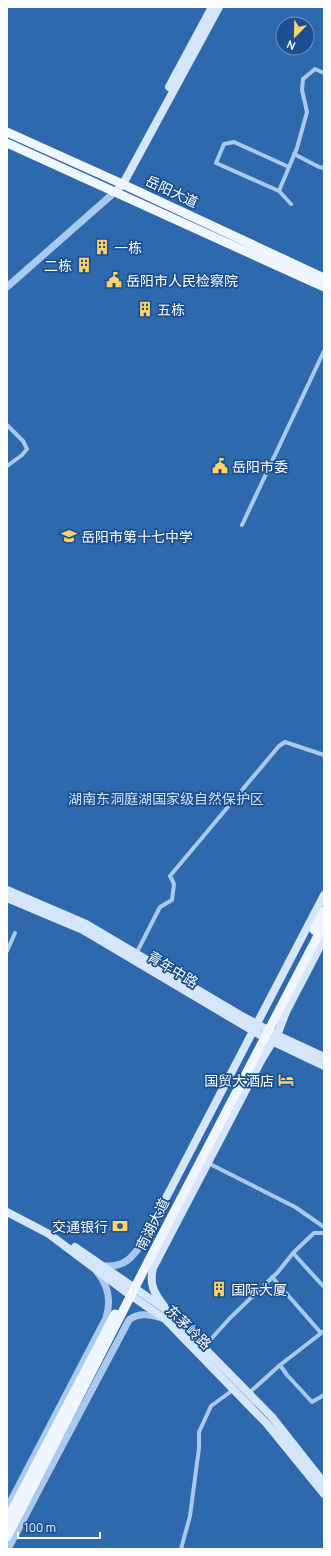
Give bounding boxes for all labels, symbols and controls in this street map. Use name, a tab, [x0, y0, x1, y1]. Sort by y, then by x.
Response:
north arrow	[275, 16, 315, 56]
text: N	[284, 37, 297, 54]
street label: 岳阳大道	[143, 171, 201, 211]
building icon: 一栋	[93, 238, 111, 256]
place label: 一栋	[114, 238, 142, 257]
place label: 二栋	[44, 256, 72, 275]
building icon: 二栋	[75, 256, 93, 274]
public building icon: 岳阳市人民检察院	[105, 271, 123, 289]
place label: 岳阳市人民检察院	[126, 271, 238, 290]
building icon: 五栋	[136, 300, 154, 318]
place label: 五栋	[157, 300, 185, 319]
public building icon: 岳阳市委	[211, 457, 229, 475]
place label: 岳阳市委	[232, 457, 288, 476]
school or university icon: 岳阳市第十七中学	[60, 527, 78, 545]
place label: 岳阳市第十七中学	[81, 527, 193, 546]
park label: 湖南东洞庭湖国家级自然保护区	[68, 789, 264, 808]
street label: 青年中路	[144, 946, 202, 992]
place label: 国贸大酒店	[204, 1071, 274, 1090]
hotel icon: 国贸大酒店	[277, 1071, 295, 1089]
street label: 南湖大道	[131, 1195, 173, 1253]
place label: 交通银行	[52, 1217, 108, 1236]
bank icon: 交通银行	[111, 1217, 129, 1235]
building icon: 国际大厦	[210, 1280, 228, 1298]
place label: 国际大厦	[231, 1280, 287, 1299]
street label: 东茅岭路	[162, 1301, 216, 1353]
scale bar	[18, 1514, 100, 1540]
text: 100 m	[24, 1519, 56, 1536]

